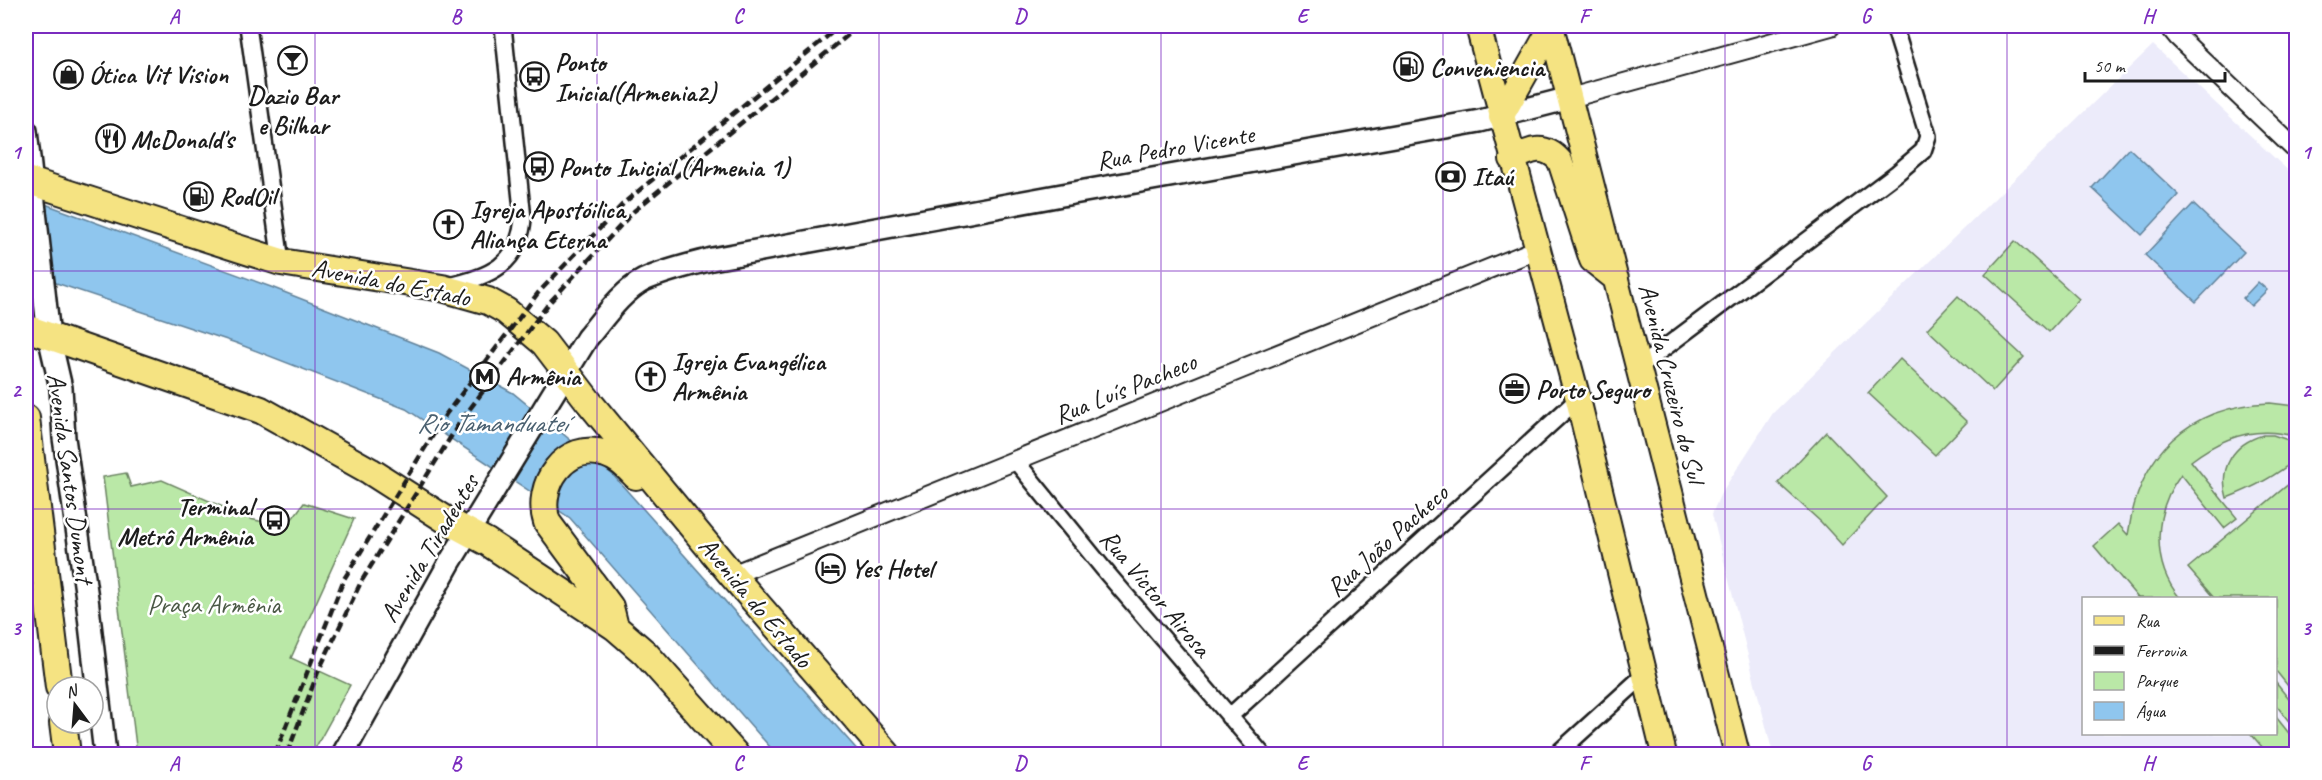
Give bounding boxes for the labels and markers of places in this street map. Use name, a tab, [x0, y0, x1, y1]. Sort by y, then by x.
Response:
bar icon: Dazio Bar e Bilhar	[277, 45, 309, 77]
place label: Ponto Inicial(Armenia2)	[555, 46, 719, 109]
fuel station icon: Conveniencia	[1393, 51, 1425, 83]
place label: Conveniencia	[1430, 51, 1546, 84]
shop icon: Ótica Vit Vision	[52, 58, 84, 90]
place label: Ótica Vit Vision	[89, 58, 229, 91]
bus stop icon: Ponto Inicial(Armenia2)	[518, 61, 550, 93]
place label: Dazio Bar e Bilhar	[248, 79, 341, 142]
restaurant icon: McDonald's	[94, 123, 126, 155]
place label: McDonald's	[131, 123, 237, 156]
bus stop icon: Ponto Inicial (Armenia 1)	[522, 151, 554, 183]
place label: Ponto Inicial (Armenia 1)	[559, 151, 792, 184]
bank icon: Itaú	[1435, 160, 1467, 192]
place label: Itaú	[1472, 160, 1515, 193]
fuel station icon: RodOil	[182, 180, 214, 212]
place label: RodOil	[219, 180, 280, 213]
place label: Igreja Apostóilica Aliança Eterna	[470, 193, 627, 256]
church icon: Igreja Apostóilica Aliança Eterna	[433, 208, 465, 240]
place label: Igreja Evangélica Armênia	[672, 345, 827, 408]
metro station icon: Armênia	[469, 360, 501, 392]
place label: Armênia	[506, 360, 583, 393]
church icon: Igreja Evangélica Armênia	[635, 360, 667, 392]
office icon: Porto Seguro	[1499, 373, 1531, 405]
place label: Porto Seguro	[1536, 373, 1652, 406]
place label: Terminal Metrô Armênia	[117, 490, 258, 553]
bus stop icon: Terminal Metrô Armênia	[258, 505, 290, 537]
hotel icon: Yes Hotel	[814, 552, 846, 584]
place label: Yes Hotel	[851, 552, 938, 585]

